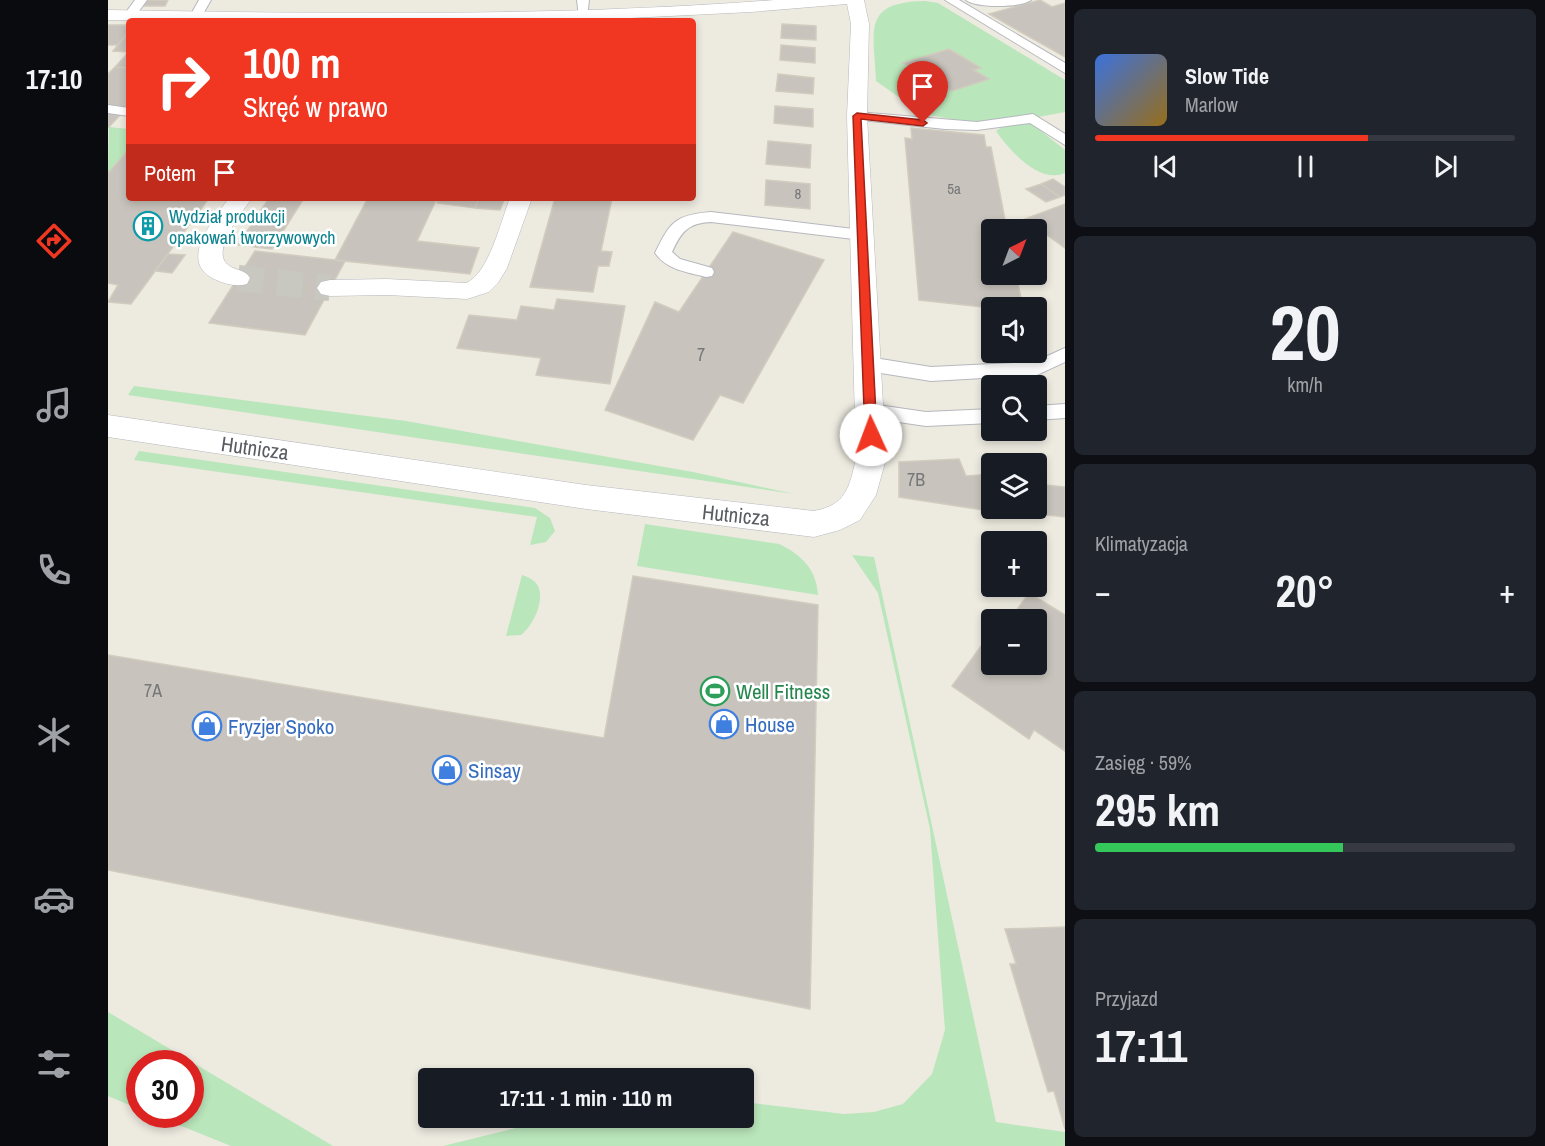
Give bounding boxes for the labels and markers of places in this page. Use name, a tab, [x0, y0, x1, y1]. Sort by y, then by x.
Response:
pin	[897, 61, 948, 123]
place label: Wydział produkcji opakowań tworzywowych	[169, 204, 336, 250]
building icon: Wydział produkcji opakowań tworzywowych	[132, 210, 164, 242]
sports icon: Well Fitness	[699, 675, 731, 707]
place label: Well Fitness	[736, 677, 830, 706]
shop icon: House	[708, 708, 740, 740]
shop icon: Fryzjer Spoko	[191, 710, 223, 742]
place label: House	[745, 710, 795, 739]
place label: Fryzjer Spoko	[228, 712, 334, 741]
shop icon: Sinsay	[431, 754, 463, 786]
place label: Sinsay	[468, 756, 521, 785]

